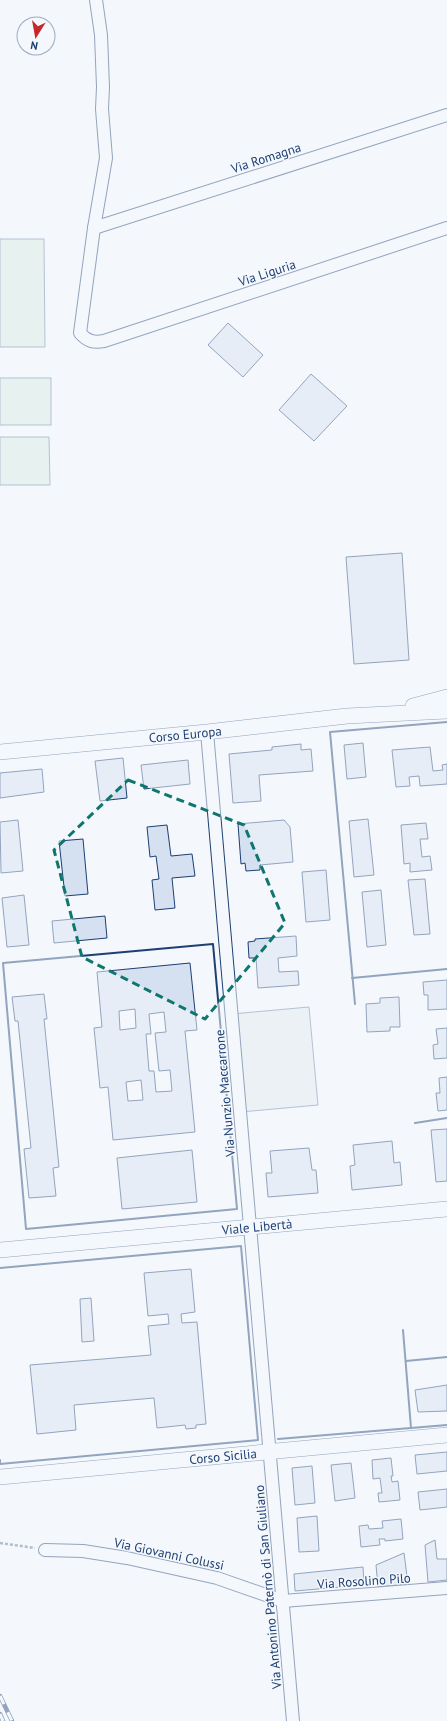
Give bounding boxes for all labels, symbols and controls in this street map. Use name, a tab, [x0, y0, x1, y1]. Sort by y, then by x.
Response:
north arrow	[16, 16, 56, 56]
text: N	[29, 38, 39, 53]
street label: Via Romagna	[228, 139, 303, 178]
street label: Via Liguria	[235, 256, 298, 291]
street label: Corso Europa	[148, 722, 222, 746]
street label: Via Nunzio Maccarrone	[211, 1029, 239, 1158]
street label: Viale Libertà	[220, 1215, 293, 1238]
street label: Corso Sicilia	[188, 1444, 258, 1468]
street label: Via Antonino Paternò di San Giuliano	[251, 1484, 285, 1691]
street label: Via Giovanni Colussi	[111, 1534, 226, 1574]
street label: Via Rosolino Pilo	[316, 1569, 411, 1593]

